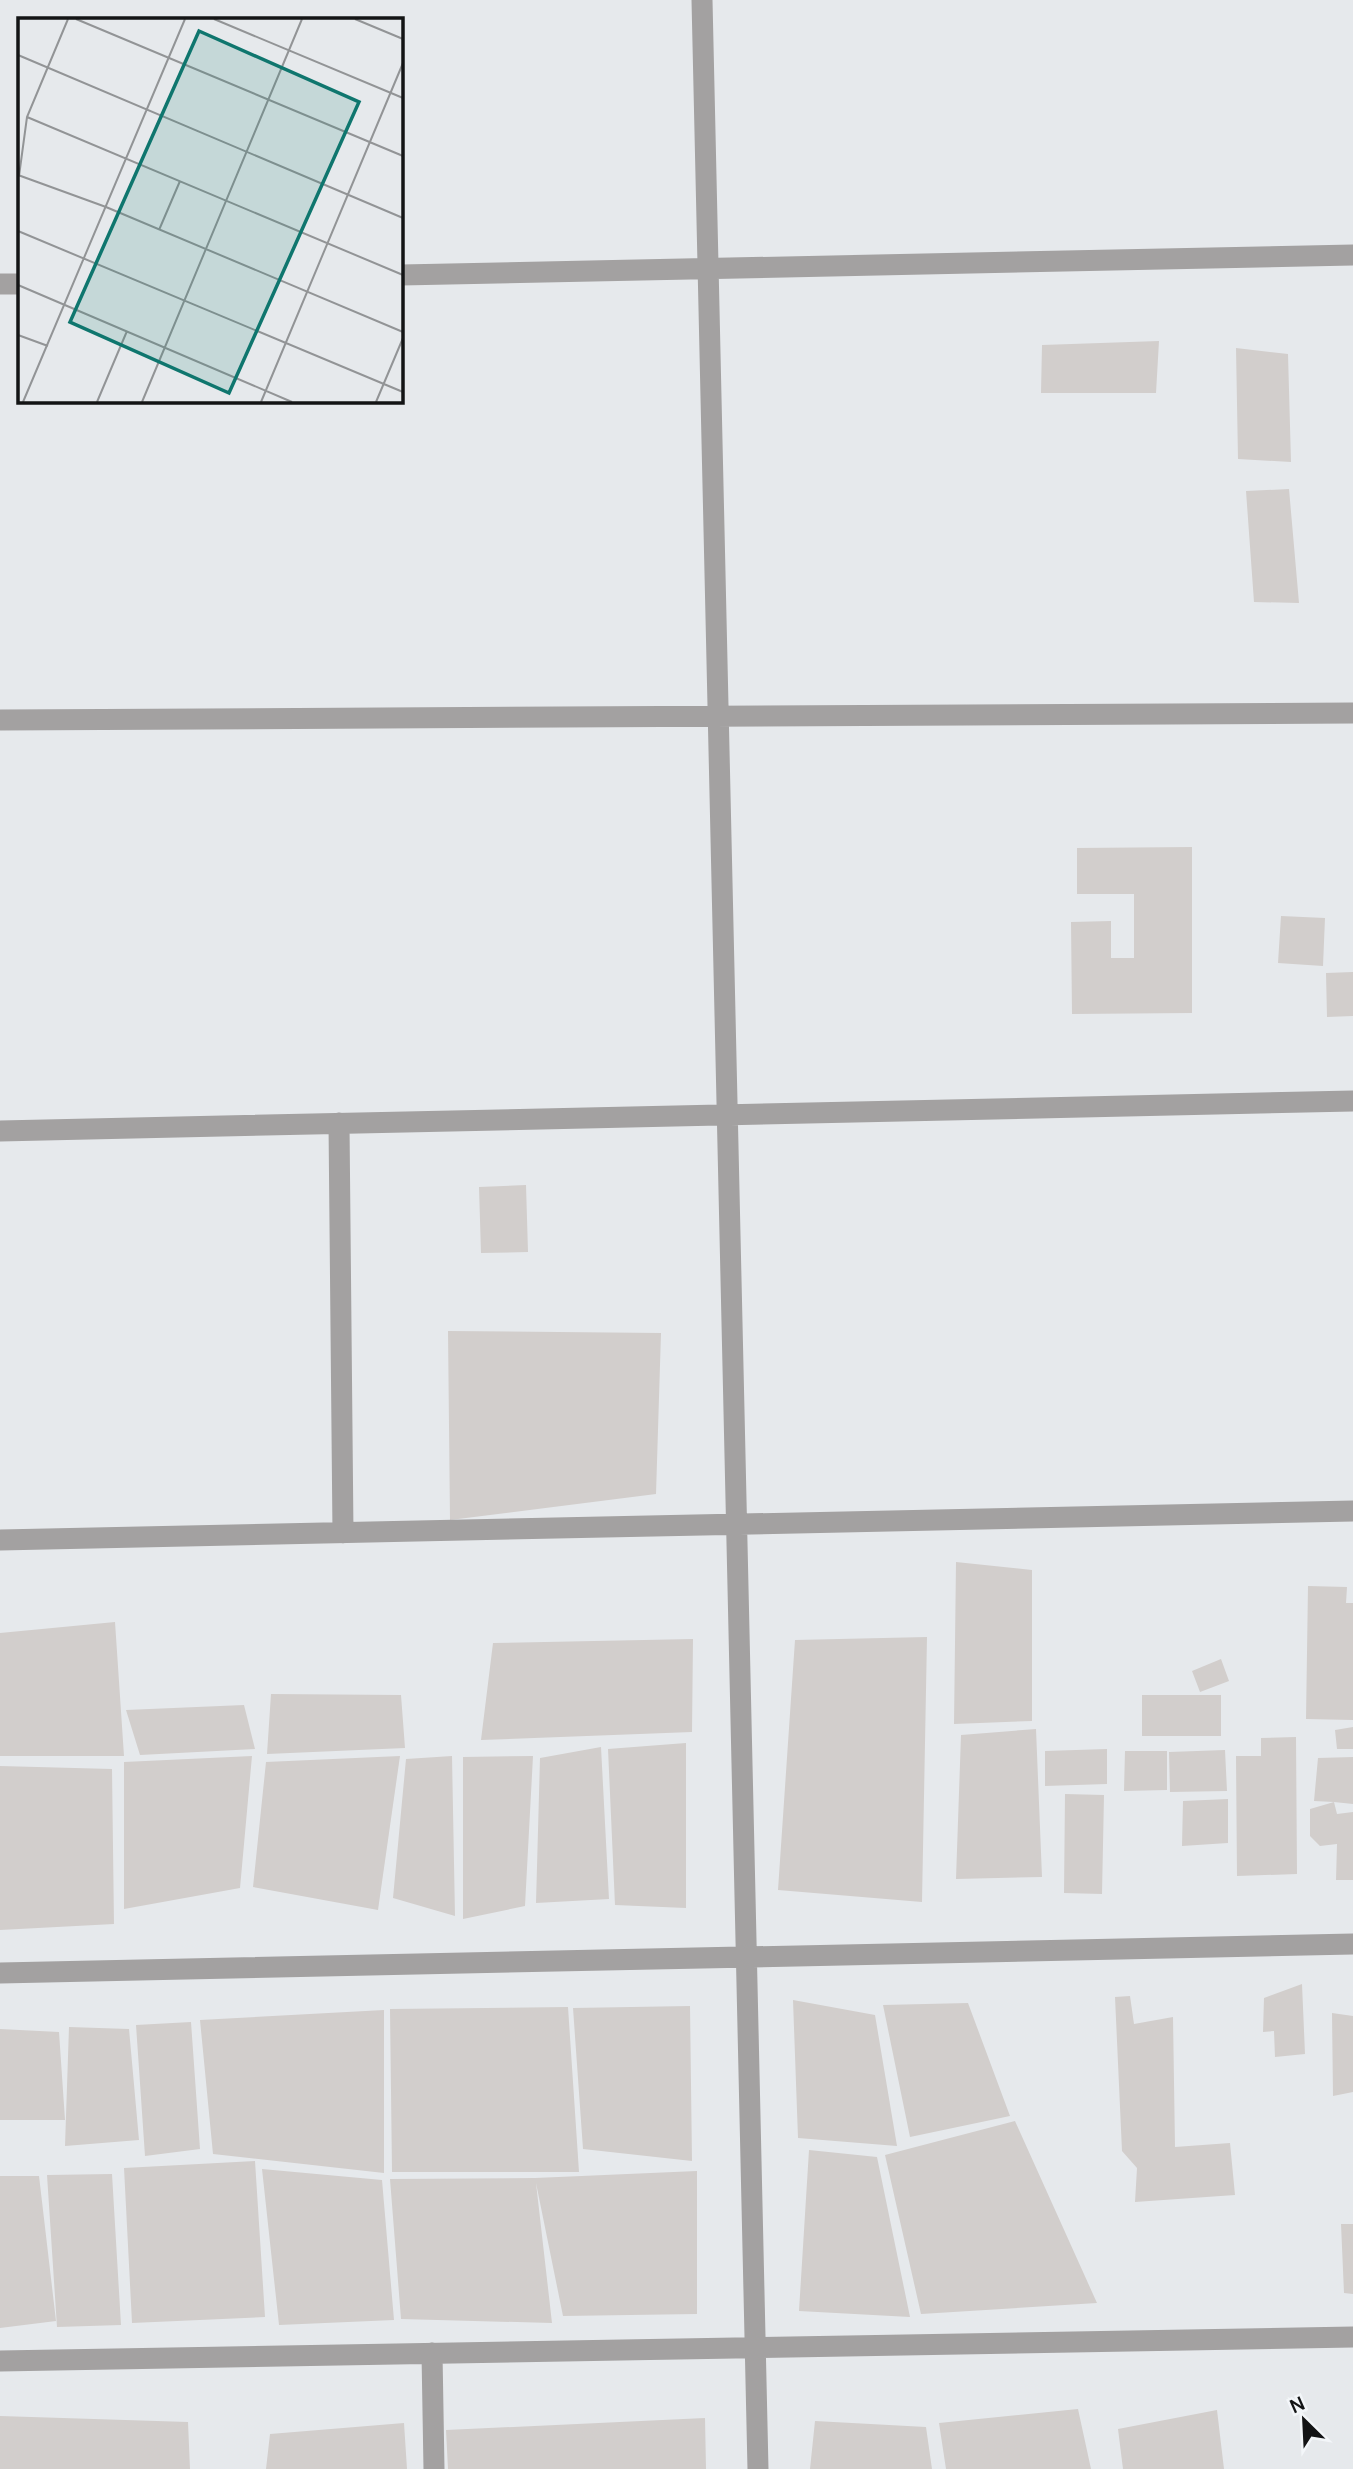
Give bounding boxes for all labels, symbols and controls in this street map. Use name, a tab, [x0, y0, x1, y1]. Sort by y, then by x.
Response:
inset map	[18, 18, 402, 402]
north arrow	[1269, 2385, 1339, 2455]
text: N	[1286, 2390, 1309, 2419]

